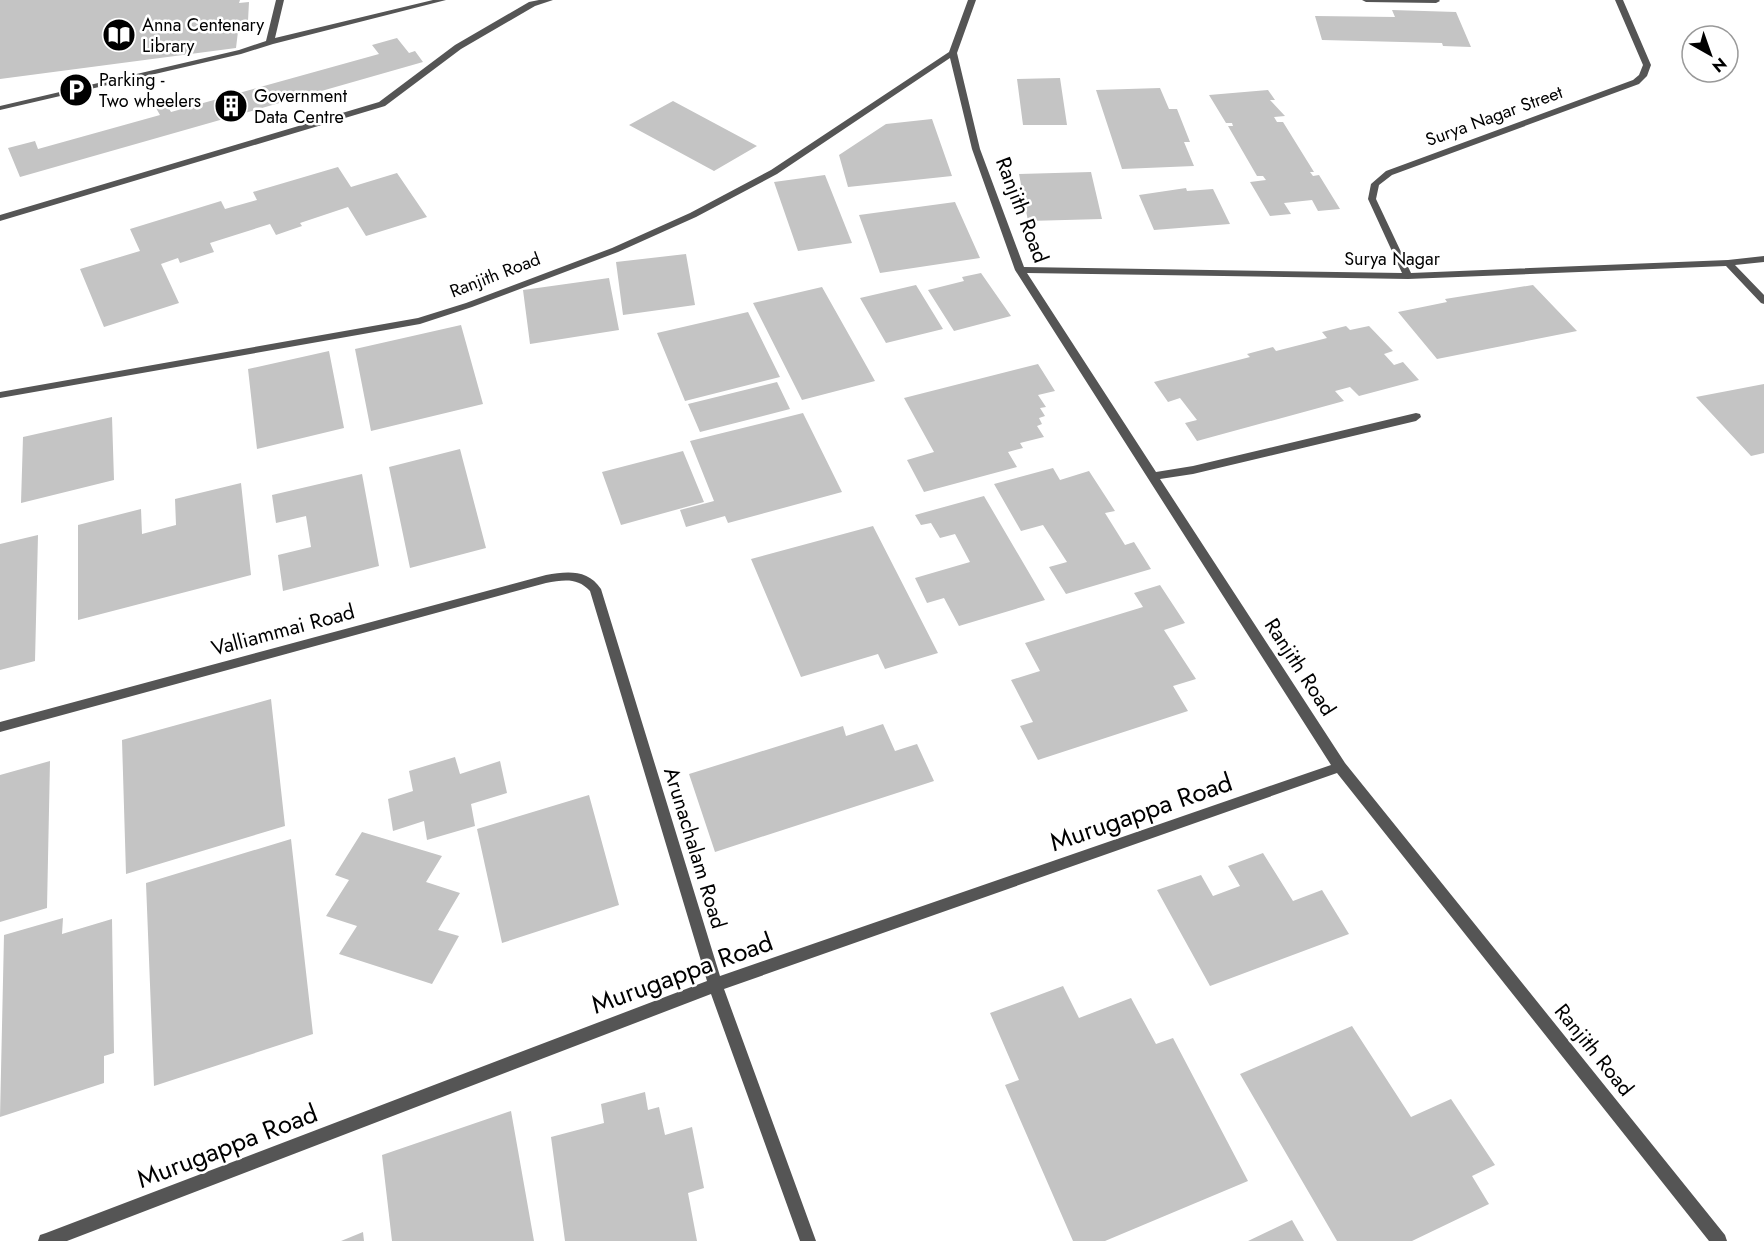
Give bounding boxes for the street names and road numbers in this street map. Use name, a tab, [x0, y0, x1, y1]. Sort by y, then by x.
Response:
street label: Surya Nagar Street	[1422, 79, 1567, 153]
street label: Ranjith Road	[988, 153, 1056, 267]
street label: Ranjith Road	[446, 246, 544, 304]
street label: Surya Nagar	[1344, 246, 1441, 272]
street label: Valliammai Road	[208, 596, 358, 664]
street label: Ranjith Road	[1257, 612, 1343, 722]
street label: Murugappa Road	[1045, 763, 1237, 861]
street label: Arunachalam Road	[656, 764, 734, 932]
street label: Murugappa Road	[586, 923, 778, 1023]
street label: Ranjith Road	[1547, 997, 1641, 1103]
street label: Murugappa Road	[131, 1094, 323, 1198]

